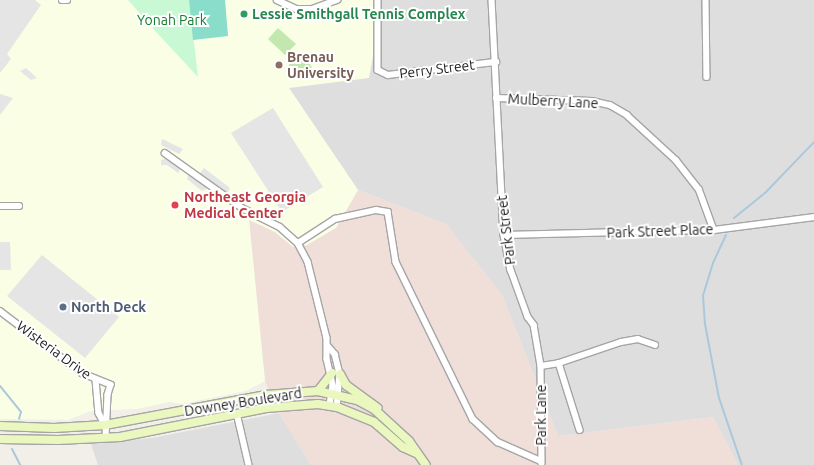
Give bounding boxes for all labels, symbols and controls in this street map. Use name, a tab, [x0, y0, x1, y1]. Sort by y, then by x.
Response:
place label: Lessie Smithgall Tennis Complex	[252, 6, 465, 22]
marker: Lessie Smithgall Tennis Complex	[239, 9, 249, 19]
park label: Yonah Park	[137, 12, 207, 28]
place label: Brenau University	[287, 49, 354, 82]
street label: Perry Street	[398, 56, 476, 82]
marker: Brenau University	[274, 60, 284, 70]
street label: Mulberry Lane	[507, 90, 599, 112]
place label: Northeast Georgia Medical Center	[184, 189, 306, 222]
street label: Park Street	[493, 194, 519, 266]
marker: Northeast Georgia Medical Center	[169, 199, 181, 211]
street label: Park Street Place	[606, 221, 714, 241]
place label: North Deck	[71, 299, 146, 315]
marker: North Deck	[58, 302, 68, 312]
street label: Wisteria Drive	[13, 317, 95, 383]
street label: Downey Boulevard	[183, 384, 303, 420]
street label: Park Lane	[533, 384, 549, 446]

